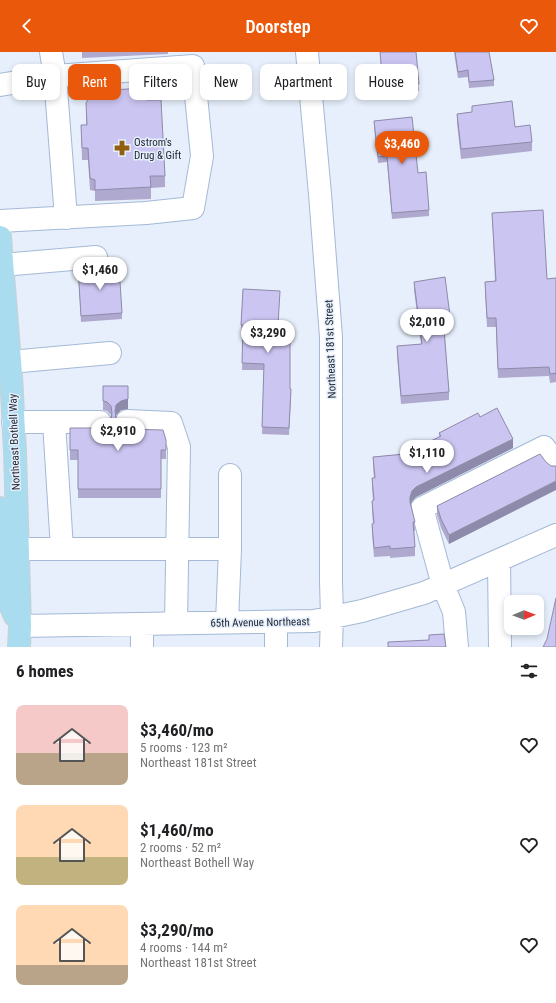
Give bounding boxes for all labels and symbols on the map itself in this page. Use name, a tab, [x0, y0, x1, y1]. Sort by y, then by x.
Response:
pin: $3,460	[369, 131, 435, 165]
place label: Ostrom's Drug & Gift	[134, 136, 181, 162]
pharmacy icon: Ostrom's Drug & Gift	[113, 139, 131, 157]
pin: $1,460	[67, 257, 133, 291]
street label: Northeast 181st Street	[322, 299, 339, 398]
pin: $2,010	[394, 309, 460, 343]
pin: $3,290	[235, 320, 301, 354]
street label: Northeast Bothell Way	[6, 393, 23, 490]
pin: $2,910	[85, 418, 151, 452]
pin: $1,110	[394, 440, 460, 474]
north arrow	[504, 595, 544, 635]
street label: 65th Avenue Northeast	[210, 615, 310, 630]

